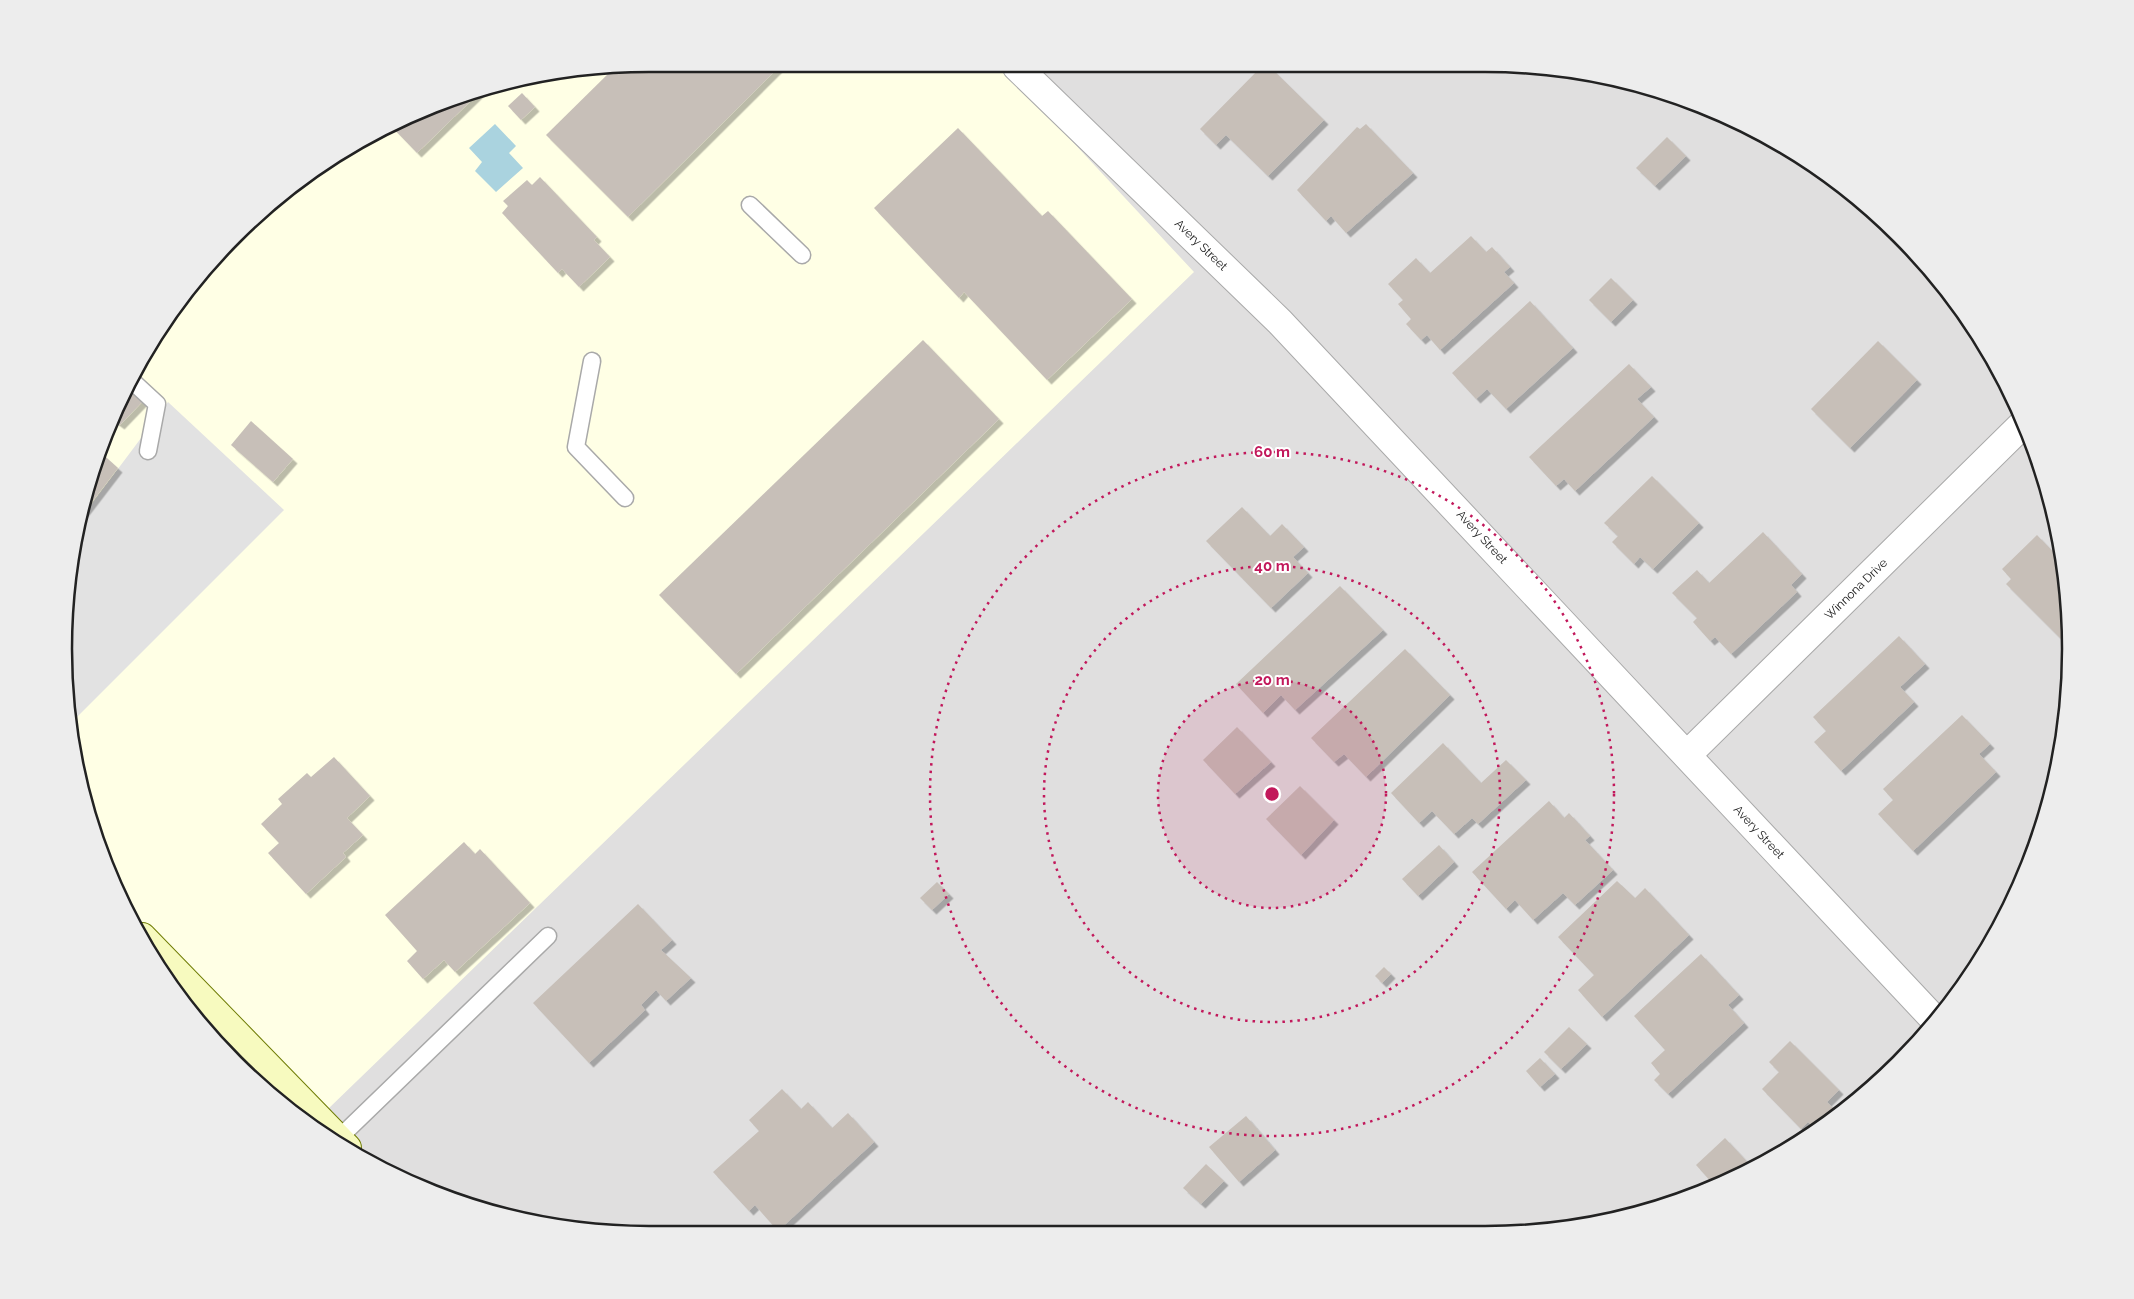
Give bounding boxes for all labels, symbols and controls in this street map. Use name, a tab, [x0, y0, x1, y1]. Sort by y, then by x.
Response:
street label: Avery Street	[1172, 216, 1230, 274]
text: 60 m	[1254, 443, 1290, 461]
street label: Avery Street	[1454, 507, 1510, 567]
street label: Winnona Drive	[1822, 556, 1890, 622]
text: 40 m	[1254, 557, 1290, 575]
text: 20 m	[1254, 671, 1290, 689]
centre of rings	[1263, 785, 1281, 803]
street label: Avery Street	[1731, 802, 1787, 862]

